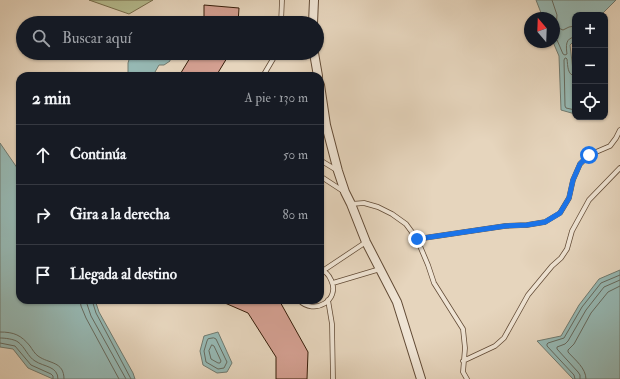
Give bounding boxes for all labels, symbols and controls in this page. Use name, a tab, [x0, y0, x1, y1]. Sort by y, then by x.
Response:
north arrow	[524, 12, 560, 48]
map controls	[572, 12, 608, 120]
button: +	[572, 12, 608, 48]
search box	[16, 16, 324, 60]
icon: search	[30, 27, 52, 49]
text: Buscar aquí	[62, 29, 131, 48]
button: −	[572, 48, 608, 84]
button: locate	[572, 84, 608, 120]
text: 2 min	[32, 88, 71, 109]
text: A pie · 130 m	[245, 90, 308, 106]
icon: ahead	[32, 144, 54, 166]
text: Continúa	[70, 145, 126, 164]
route start	[580, 146, 598, 164]
text: 50 m	[283, 147, 308, 163]
icon: right	[32, 204, 54, 226]
text: Gira a la derecha	[70, 205, 170, 224]
text: 80 m	[282, 207, 308, 223]
route end	[408, 230, 426, 248]
icon: arrive	[32, 264, 54, 286]
text: Llegada al destino	[70, 265, 177, 284]

